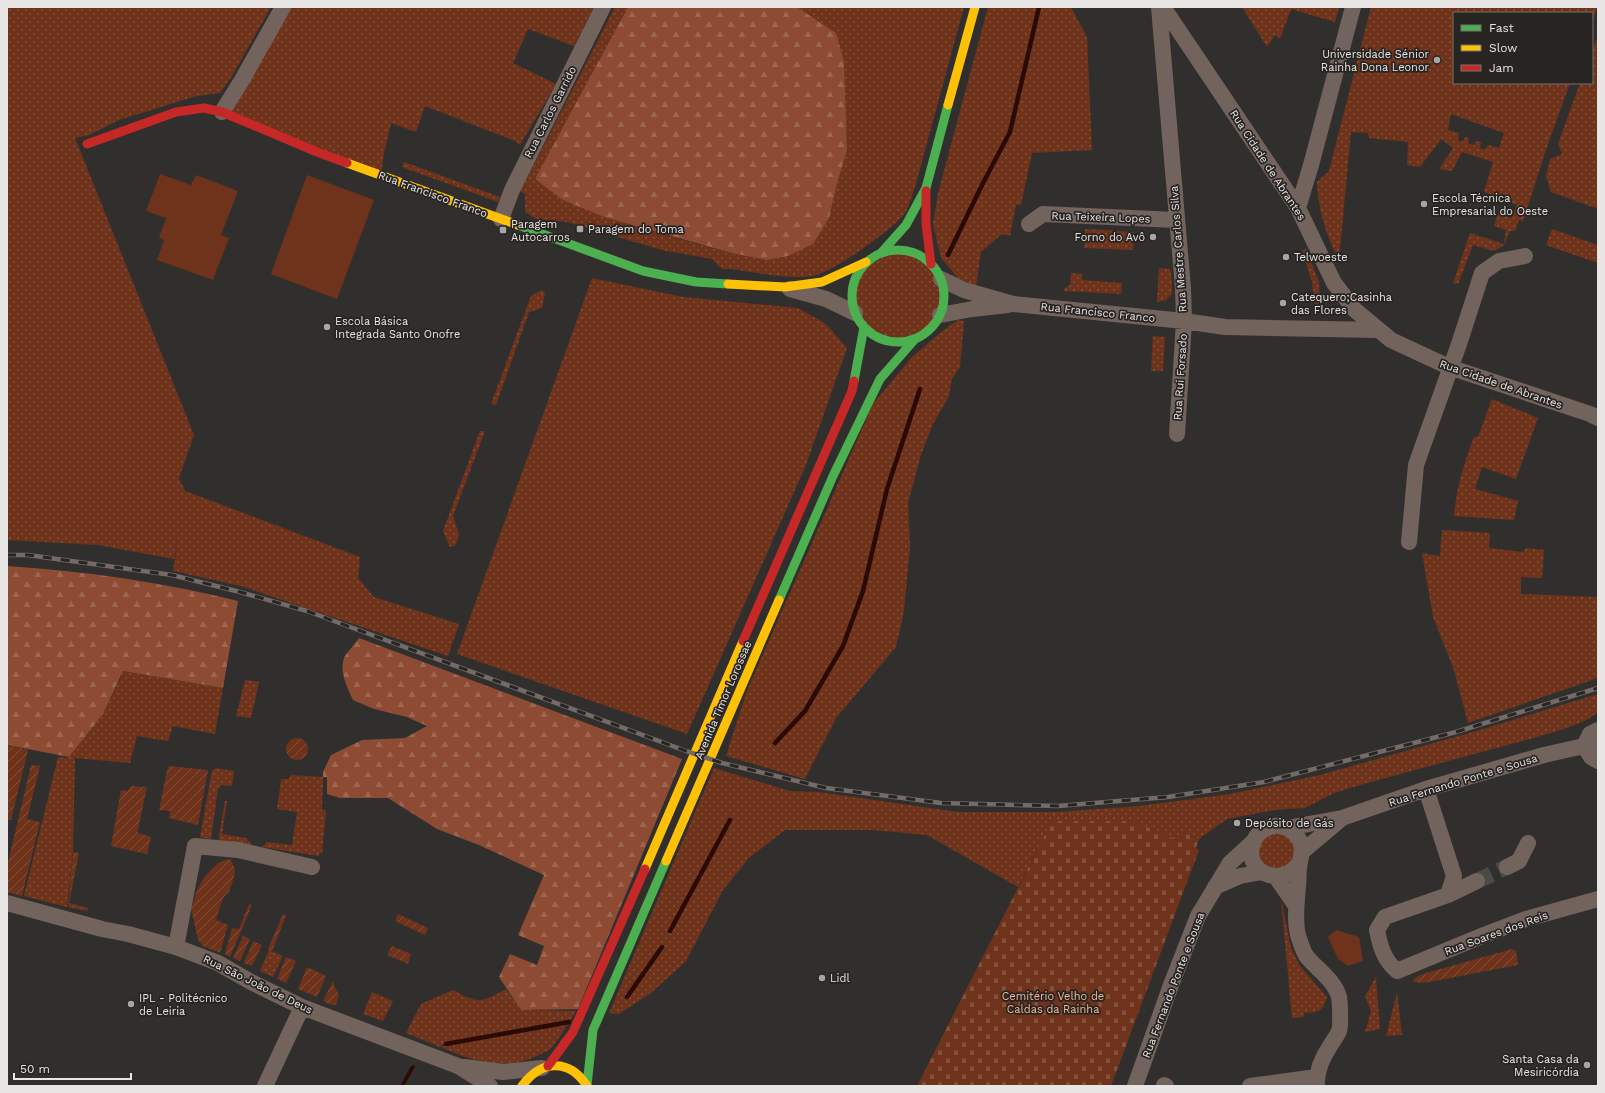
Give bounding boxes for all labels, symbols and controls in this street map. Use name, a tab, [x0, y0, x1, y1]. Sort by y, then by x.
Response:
legend	[1453, 12, 1593, 84]
text: Fast	[1489, 21, 1514, 35]
text: Slow	[1489, 41, 1517, 55]
place label: Universidade Sénior Rainha Dona Leonor	[1321, 48, 1430, 74]
marker: Universidade Sénior Rainha Dona Leonor	[1432, 55, 1442, 65]
text: Jam	[1489, 61, 1514, 75]
street label: Rua Carlos Garrido	[522, 64, 579, 160]
street label: Rua Cidade de Abrantes	[1227, 108, 1308, 223]
street label: Rua Francisco Franco	[377, 169, 489, 220]
street label: Rua Mestre Carlos Silva	[1168, 185, 1189, 313]
place label: Escola Técnica Empresarial do Oeste	[1432, 192, 1548, 218]
marker: Escola Técnica Empresarial do Oeste	[1419, 199, 1429, 209]
street label: Rua Teixeira Lopes	[1051, 209, 1151, 226]
place label: Paragem Autocarros	[511, 218, 570, 244]
place label: Paragem do Toma	[588, 223, 684, 236]
marker: Paragem do Toma	[575, 224, 585, 234]
marker: Paragem Autocarros	[498, 225, 508, 235]
place label: Forno do Avô	[1075, 231, 1145, 244]
marker: Forno do Avô	[1148, 232, 1158, 242]
place label: Telwoeste	[1294, 251, 1348, 264]
marker: Telwoeste	[1281, 252, 1291, 262]
place label: Catequero;Casinha das Flores	[1291, 291, 1392, 317]
marker: Catequero;Casinha das Flores	[1278, 298, 1288, 308]
street label: Rua Francisco Franco	[1040, 300, 1156, 325]
place label: Escola Básica Integrada Santo Onofre	[335, 315, 460, 341]
marker: Escola Básica Integrada Santo Onofre	[322, 322, 332, 332]
street label: Rua Rui Forsado	[1171, 333, 1190, 421]
street label: Rua Cidade de Abrantes	[1438, 357, 1564, 412]
street label: Avenida Timor Lorossae	[693, 639, 754, 761]
street label: Rua Fernando Ponte e Sousa	[1387, 752, 1539, 809]
place label: Depósito de Gás	[1245, 817, 1334, 830]
marker: Depósito de Gás	[1232, 818, 1242, 828]
street label: Rua Soares dos Reis	[1443, 909, 1550, 958]
street label: Rua Fernando Ponte e Sousa	[1140, 911, 1207, 1060]
street label: Rua São João de Deus	[201, 952, 315, 1017]
place label: Lidl	[830, 972, 850, 985]
marker: Lidl	[817, 973, 827, 983]
park label: Cemitério Velho de Caldas da Rainha	[1002, 990, 1104, 1016]
place label: IPL - Politécnico de Leiria	[139, 992, 227, 1018]
marker: IPL - Politécnico de Leiria	[126, 999, 136, 1009]
place label: Santa Casa da Mesiricórdia	[1502, 1053, 1579, 1079]
scale bar	[14, 1055, 131, 1081]
marker: Santa Casa da Mesiricórdia	[1582, 1060, 1592, 1070]
text: 50 m	[20, 1062, 50, 1076]

